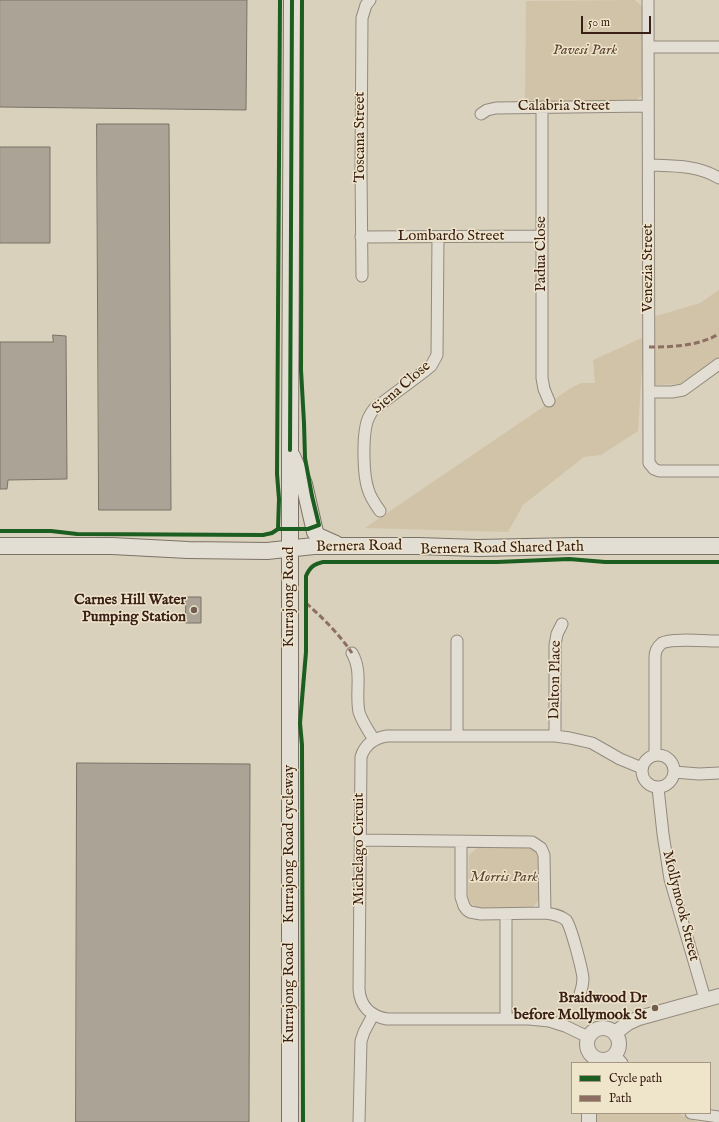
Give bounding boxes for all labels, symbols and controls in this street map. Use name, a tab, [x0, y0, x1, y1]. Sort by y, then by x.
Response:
scale bar	[583, 8, 653, 34]
text: 50 m	[588, 15, 610, 30]
park label: Pavesi Park	[553, 42, 617, 60]
street label: Toscana Street	[352, 92, 370, 182]
street label: Calabria Street	[518, 98, 610, 116]
street label: Padua Close	[533, 216, 551, 292]
street label: Venezia Street	[640, 224, 658, 312]
street label: Lombardo Street	[397, 228, 505, 246]
street label: Siena Close	[369, 358, 435, 418]
street label: Bernera Road	[316, 537, 402, 557]
street label: Bernera Road Shared Path	[420, 539, 584, 559]
street label: Kurrajong Road	[281, 547, 299, 647]
place label: Carnes Hill Water Pumping Station	[74, 592, 186, 627]
marker: Carnes Hill Water Pumping Station	[189, 605, 199, 615]
street label: Dalton Place	[546, 640, 566, 720]
street label: Kurrajong Road cycleway	[281, 765, 299, 923]
street label: Michelago Circuit	[351, 793, 369, 905]
street label: Mollymook Street	[658, 849, 702, 963]
park label: Morris Park	[470, 869, 538, 887]
street label: Kurrajong Road	[281, 943, 299, 1043]
place label: Braidwood Dr before Mollymook St	[514, 990, 647, 1025]
marker: Braidwood Dr before Mollymook St	[650, 1003, 660, 1013]
legend	[571, 1062, 711, 1114]
text: Cycle path	[609, 1071, 662, 1086]
text: Path	[609, 1091, 632, 1106]

